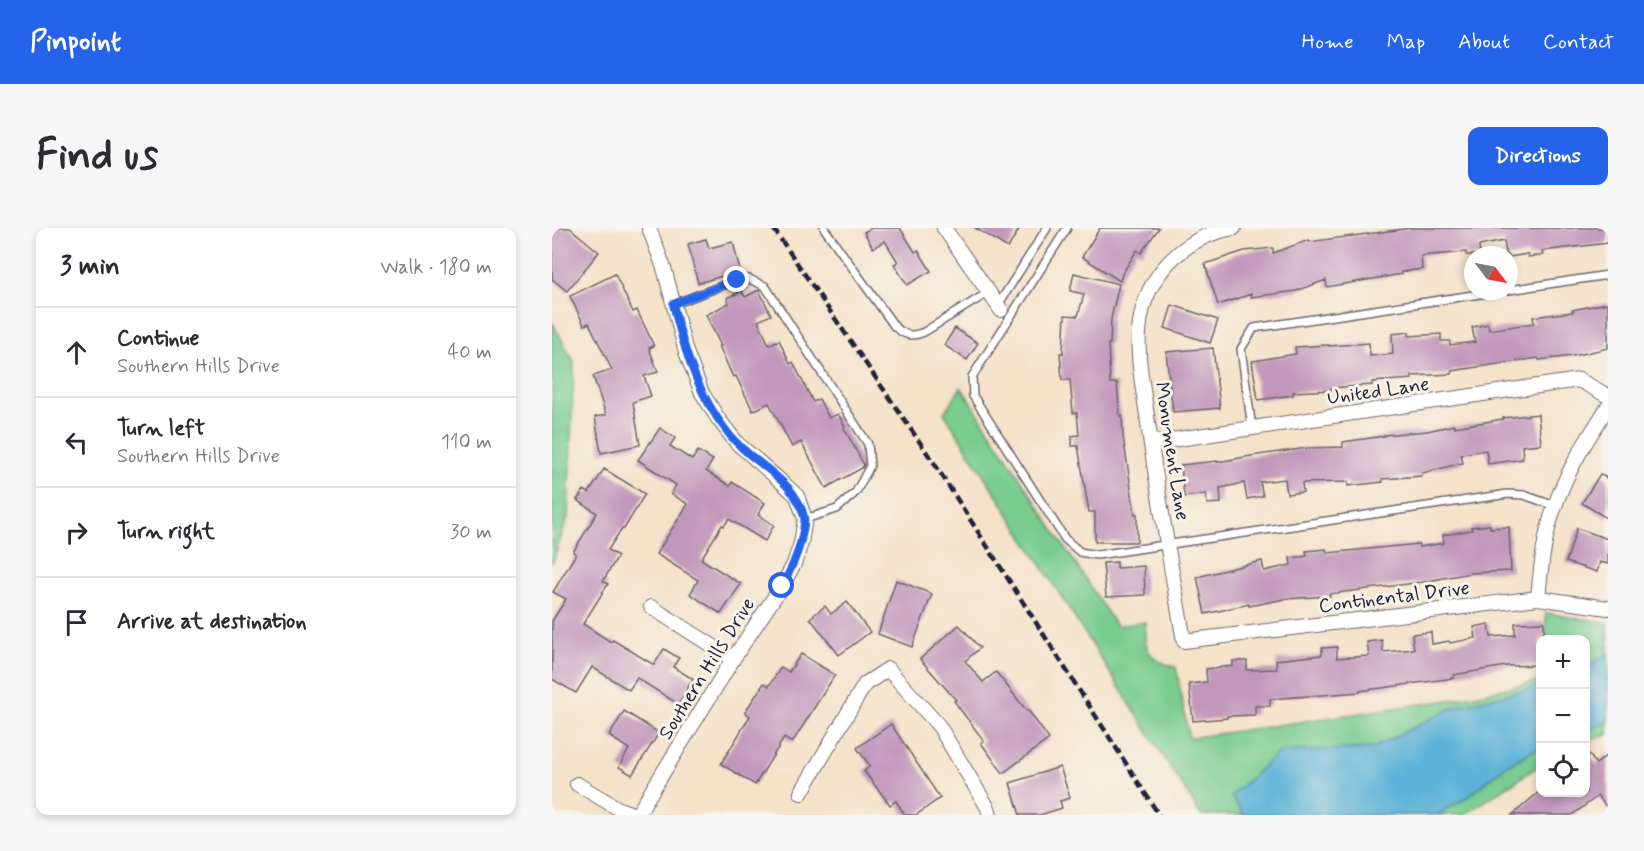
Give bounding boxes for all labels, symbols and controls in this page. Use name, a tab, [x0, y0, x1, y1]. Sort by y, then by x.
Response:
text: Pinpoint	[30, 24, 121, 61]
text: Home	[1302, 28, 1354, 56]
text: Map	[1387, 28, 1425, 56]
text: About	[1458, 28, 1510, 56]
text: Contact	[1543, 28, 1614, 56]
button: Directions	[1468, 127, 1608, 185]
text: Find us	[36, 129, 158, 184]
north arrow	[1464, 246, 1518, 300]
text: 3 min	[60, 250, 120, 284]
text: Walk · 180 m	[380, 254, 492, 281]
route end	[723, 266, 749, 292]
text: Continue	[117, 325, 199, 353]
icon: ahead	[60, 336, 93, 369]
text: 40 m	[448, 339, 492, 366]
text: Southern Hills Drive	[117, 353, 280, 380]
street label: United Lane	[1325, 371, 1431, 412]
street label: Monument Lane	[1147, 380, 1196, 522]
text: Turn left	[117, 415, 205, 443]
icon: left	[60, 426, 93, 459]
text: 110 m	[441, 429, 492, 456]
text: Southern Hills Drive	[117, 443, 280, 470]
icon: right	[60, 516, 93, 549]
text: Turn right	[117, 518, 215, 546]
text: 30 m	[450, 519, 492, 546]
route start	[768, 572, 794, 598]
street label: Continental Drive	[1317, 575, 1471, 620]
street label: Southern Hills Drive	[653, 593, 762, 745]
icon: arrive	[60, 606, 93, 639]
text: Arrive at destination	[117, 608, 307, 636]
map controls	[1536, 635, 1590, 797]
button: +	[1536, 635, 1590, 689]
button: −	[1536, 689, 1590, 743]
button: locate	[1536, 743, 1590, 797]

